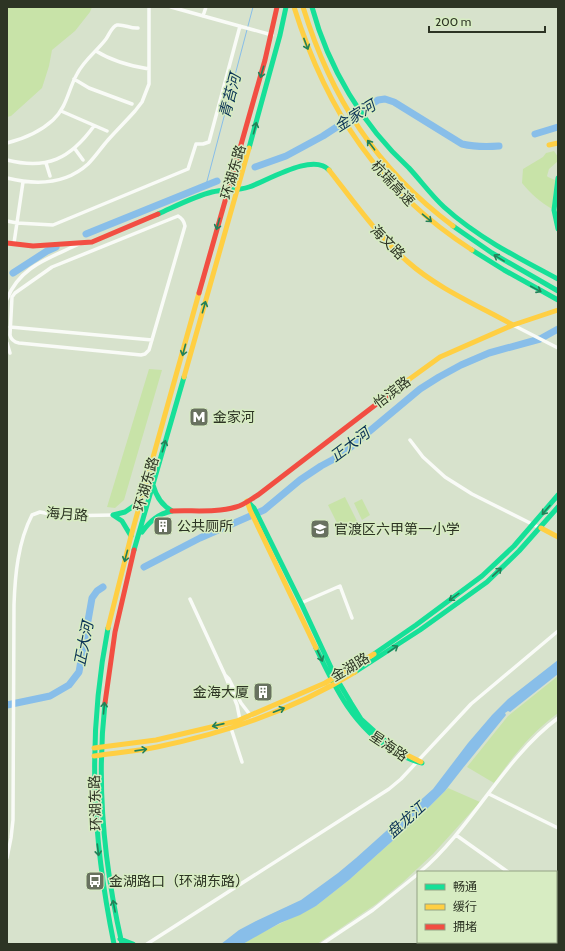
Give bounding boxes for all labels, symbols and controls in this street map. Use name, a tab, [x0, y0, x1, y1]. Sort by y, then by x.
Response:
scale bar	[429, 8, 545, 34]
text: 200 m	[435, 14, 471, 29]
one-way arrow	[302, 38, 310, 50]
one-way arrow	[258, 66, 265, 79]
water label: 青苔河	[215, 69, 245, 120]
water label: 金家河	[331, 95, 381, 136]
one-way arrow	[251, 122, 259, 135]
one-way arrow	[367, 140, 375, 151]
street label: 环湖东路	[217, 143, 249, 201]
street label: 杭瑞高速	[367, 156, 419, 210]
one-way arrow	[422, 213, 433, 222]
one-way arrow	[214, 218, 222, 231]
street label: 海文路	[367, 221, 409, 263]
one-way arrow	[494, 254, 505, 262]
one-way arrow	[530, 285, 542, 293]
one-way arrow	[201, 301, 208, 314]
one-way arrow	[180, 343, 187, 356]
street label: 怡滨路	[370, 372, 414, 412]
metro station icon: 金家河	[188, 406, 210, 428]
place label: 金家河	[213, 408, 255, 426]
water label: 正大河	[327, 422, 376, 466]
one-way arrow	[161, 439, 169, 452]
street label: 环湖东路	[130, 455, 162, 513]
street label: 海月路	[45, 504, 89, 524]
one-way arrow	[541, 505, 550, 515]
building icon: 公共厕所	[152, 515, 174, 537]
place label: 公共厕所	[177, 517, 233, 535]
school or university icon: 官渡区六甲第一小学	[309, 518, 331, 540]
place label: 官渡区六甲第一小学	[334, 520, 460, 538]
one-way arrow	[122, 549, 129, 562]
one-way arrow	[492, 567, 502, 576]
one-way arrow	[448, 593, 459, 601]
water label: 正大河	[71, 617, 98, 668]
one-way arrow	[387, 645, 398, 653]
street label: 金湖路	[327, 648, 373, 686]
one-way arrow	[317, 650, 324, 662]
building icon: 金海大厦	[252, 681, 274, 703]
place label: 金海大厦	[193, 683, 249, 701]
one-way arrow	[101, 702, 108, 715]
one-way arrow	[272, 706, 284, 714]
one-way arrow	[212, 722, 225, 730]
street label: 星海路	[367, 727, 411, 765]
one-way arrow	[134, 746, 147, 754]
street label: 环湖东路	[85, 775, 105, 831]
water label: 盘龙江	[383, 797, 430, 842]
one-way arrow	[94, 843, 102, 856]
bus stop icon: 金湖路口（环湖东路）	[84, 870, 106, 892]
legend	[417, 871, 557, 943]
place label: 金湖路口（环湖东路）	[109, 872, 249, 890]
text: 畅通	[453, 879, 477, 894]
text: 缓行	[453, 899, 477, 914]
one-way arrow	[109, 900, 117, 913]
text: 拥堵	[453, 919, 477, 934]

